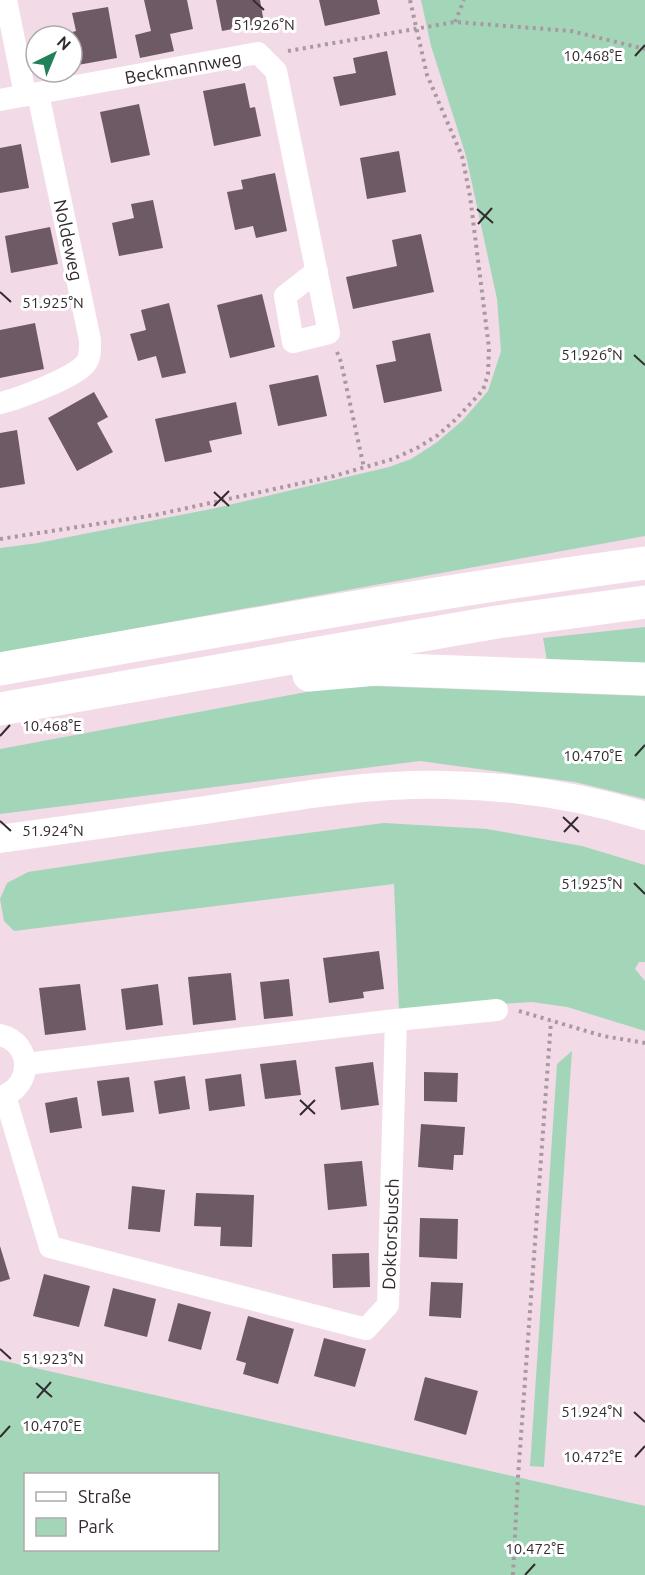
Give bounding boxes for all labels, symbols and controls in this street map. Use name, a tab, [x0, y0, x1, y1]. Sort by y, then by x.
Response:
text: 51.926°N	[233, 16, 295, 33]
north arrow	[24, 24, 84, 84]
text: N	[54, 32, 75, 54]
street label: Beckmannweg	[123, 47, 243, 87]
text: 10.468°E	[563, 47, 623, 64]
street label: Noldeweg	[51, 197, 87, 283]
text: 51.925°N	[22, 294, 84, 311]
text: 51.926°N	[561, 346, 623, 363]
text: 10.468°E	[22, 717, 82, 734]
text: 10.470°E	[563, 747, 623, 764]
text: 51.924°N	[22, 822, 84, 839]
text: 51.925°N	[561, 875, 623, 892]
street label: Doktorsbusch	[378, 1178, 402, 1290]
text: 51.923°N	[22, 1350, 84, 1367]
text: 51.924°N	[561, 1403, 623, 1420]
text: 10.470°E	[22, 1417, 82, 1434]
text: 10.472°E	[563, 1448, 623, 1465]
legend	[24, 1473, 219, 1551]
text: Straße	[78, 1486, 131, 1506]
text: Park	[78, 1516, 114, 1536]
text: 10.472°E	[505, 1540, 565, 1557]

